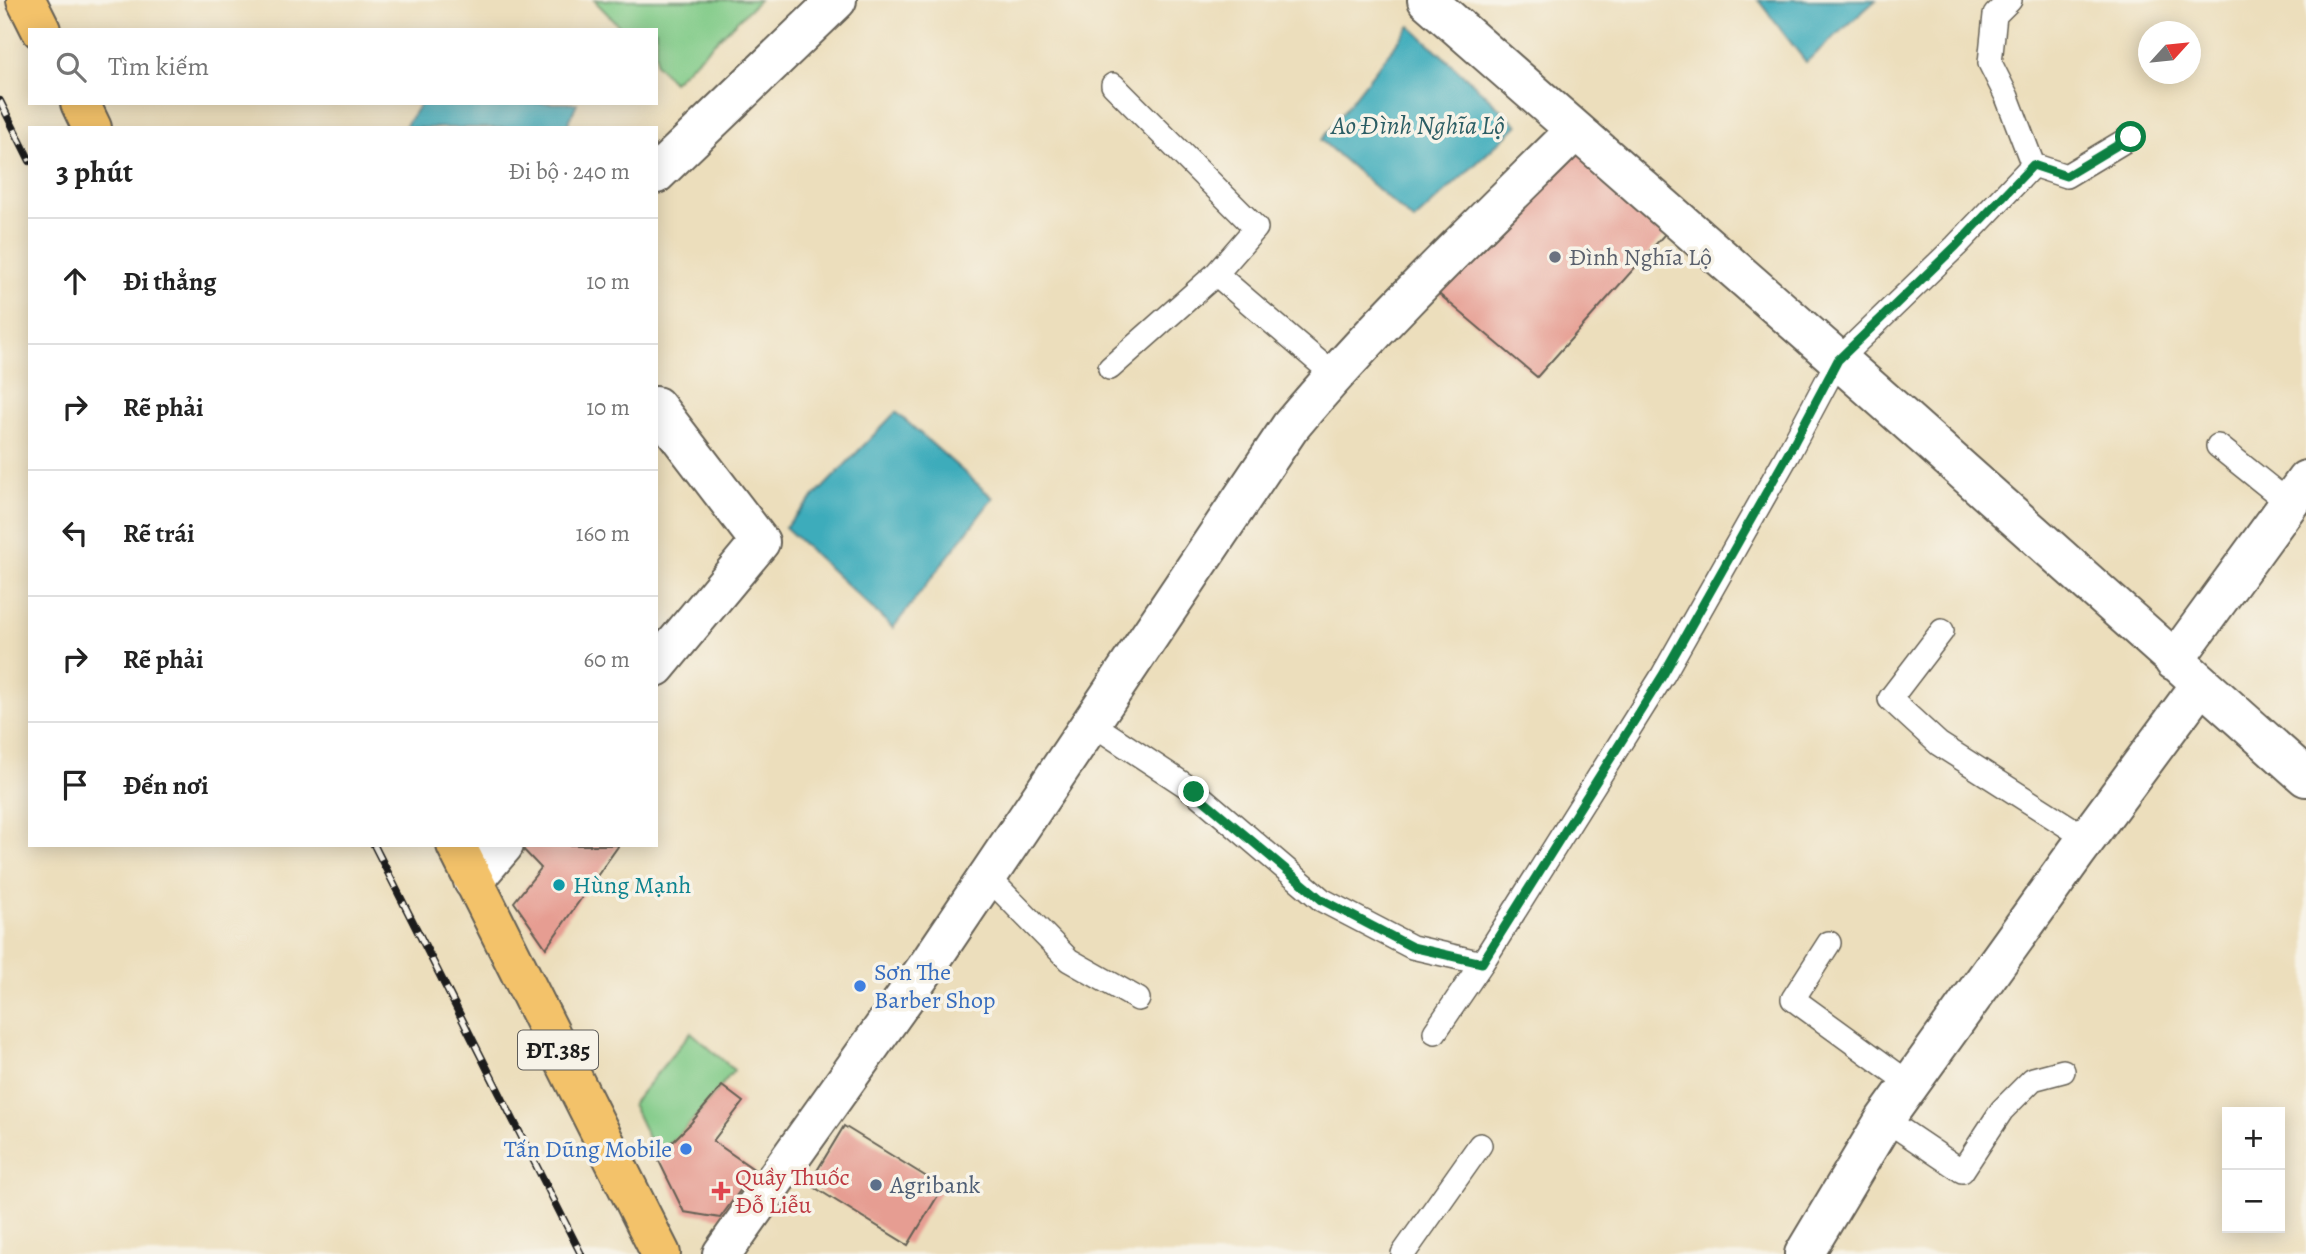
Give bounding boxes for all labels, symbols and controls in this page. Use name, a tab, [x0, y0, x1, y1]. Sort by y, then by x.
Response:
north arrow	[2138, 21, 2201, 84]
search box	[28, 28, 658, 105]
icon: search	[52, 48, 90, 86]
text: Tìm kiếm	[108, 49, 209, 84]
water label: Ao Đình Nghĩa Lộ	[1329, 108, 1505, 143]
route start	[2115, 121, 2146, 152]
text: 3 phút	[56, 152, 133, 192]
text: Đi bộ · 240 m	[508, 156, 630, 187]
place label: Đình Nghĩa Lộ	[1569, 241, 1712, 273]
marker: Đình Nghĩa Lộ	[1547, 249, 1563, 265]
icon: ahead	[56, 262, 94, 300]
text: Đi thẳng	[123, 264, 217, 299]
text: 10 m	[586, 266, 630, 297]
icon: right	[56, 388, 94, 426]
text: Rẽ phải	[123, 390, 204, 425]
text: 10 m	[586, 392, 630, 423]
icon: left	[56, 514, 94, 552]
text: Rẽ trái	[123, 516, 195, 551]
text: 160 m	[576, 518, 630, 549]
icon: right	[56, 640, 94, 678]
text: Rẽ phải	[123, 642, 204, 677]
text: 60 m	[583, 644, 630, 675]
icon: arrive	[56, 766, 94, 804]
text: Đến nơi	[123, 768, 209, 803]
route end	[1178, 776, 1209, 807]
place label: Hùng Mạnh	[573, 869, 691, 901]
marker: Hùng Mạnh	[551, 877, 567, 893]
place label: Sơn The Barber Shop	[874, 956, 996, 1016]
marker: Sơn The Barber Shop	[852, 978, 868, 994]
road number: ĐT.385	[518, 1030, 598, 1070]
map controls	[2222, 1107, 2285, 1233]
button: +	[2222, 1107, 2285, 1170]
place label: Tấn Dũng Mobile	[504, 1133, 672, 1165]
marker: Tấn Dũng Mobile	[678, 1141, 694, 1157]
place label: Quầy Thuốc Đỗ Liễu	[735, 1161, 850, 1221]
place label: Agribank	[889, 1169, 981, 1201]
button: −	[2222, 1170, 2285, 1233]
marker: Agribank	[868, 1177, 884, 1193]
marker: Quầy Thuốc Đỗ Liễu	[713, 1183, 729, 1199]

